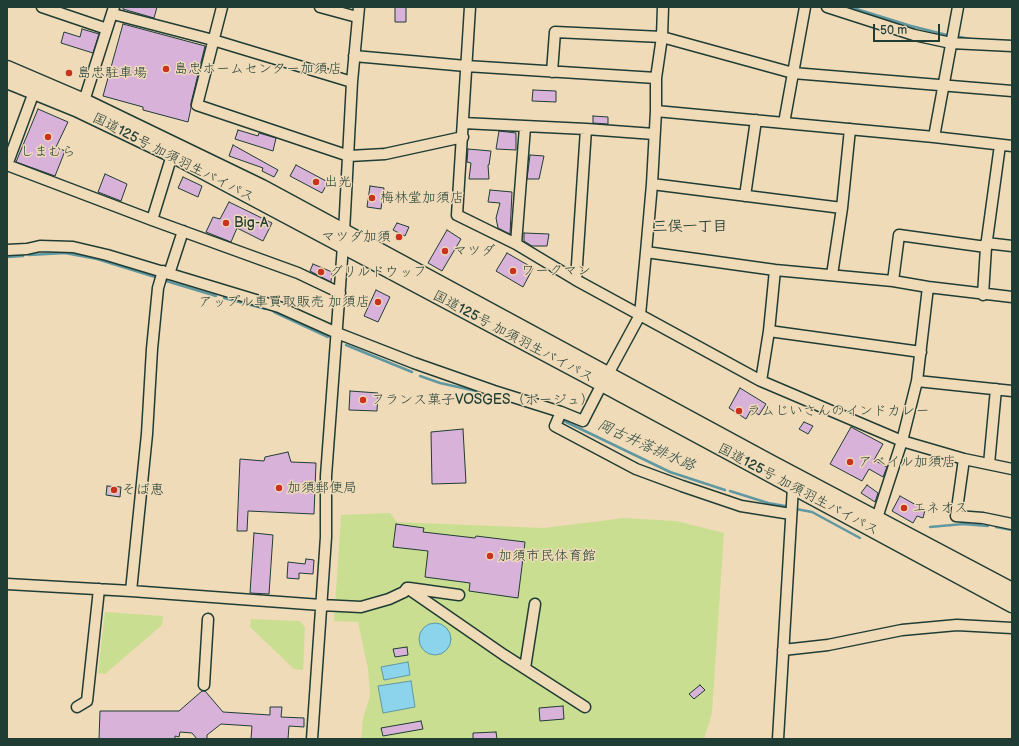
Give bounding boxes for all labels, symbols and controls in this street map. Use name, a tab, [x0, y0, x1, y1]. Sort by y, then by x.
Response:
scale bar	[875, 16, 942, 42]
text: 50 m	[880, 23, 907, 38]
place label: 島忠ホームセンター加須店	[174, 61, 342, 77]
marker: 島忠ホームセンター加須店	[161, 64, 171, 74]
place label: 島忠駐車場	[77, 65, 147, 81]
marker: 島忠駐車場	[64, 68, 74, 78]
street label: 国道125号 加須羽生バイパス	[89, 110, 257, 206]
marker: しまむら	[43, 132, 53, 142]
place label: しまむら	[20, 144, 76, 160]
place label: 出光	[324, 174, 352, 190]
marker: 出光	[311, 177, 321, 187]
place label: 梅林堂加須店	[380, 190, 464, 206]
marker: 梅林堂加須店	[367, 193, 377, 203]
place label: Big-A	[234, 215, 268, 231]
marker: Big-A	[221, 218, 231, 228]
district label: 三俣一丁目	[653, 218, 727, 236]
place label: マツダ加須	[321, 229, 391, 245]
marker: マツダ加須	[394, 232, 404, 242]
place label: マツダ	[453, 243, 495, 259]
marker: マツダ	[440, 246, 450, 256]
place label: ワークマン	[521, 263, 591, 279]
place label: グリルドウッフ	[329, 264, 427, 280]
marker: ワークマン	[508, 266, 518, 276]
marker: グリルドウッフ	[316, 267, 326, 277]
street label: 国道125号 加須羽生バイパス	[430, 287, 596, 387]
place label: アップル車買取販売 加須店	[198, 294, 370, 310]
marker: アップル車買取販売 加須店	[373, 297, 383, 307]
place label: フランス菓子VOSGES（ボージュ）	[371, 392, 595, 408]
marker: フランス菓子VOSGES（ボージュ）	[358, 395, 368, 405]
place label: ラムじいさんのインドカレー	[747, 403, 930, 419]
marker: ラムじいさんのインドカレー	[734, 406, 744, 416]
water label: 岡古井落排水路	[594, 416, 698, 476]
street label: 国道125号 加須羽生バイパス	[715, 440, 881, 540]
place label: アベイル加須店	[858, 454, 956, 470]
marker: アベイル加須店	[845, 457, 855, 467]
place label: 加須郵便局	[287, 480, 357, 496]
place label: そば恵	[122, 482, 164, 498]
marker: 加須郵便局	[274, 483, 284, 493]
marker: そば恵	[109, 485, 119, 495]
place label: エネオス	[912, 500, 968, 516]
marker: エネオス	[899, 503, 909, 513]
place label: 加須市民体育館	[498, 548, 596, 564]
marker: 加須市民体育館	[485, 551, 495, 561]

